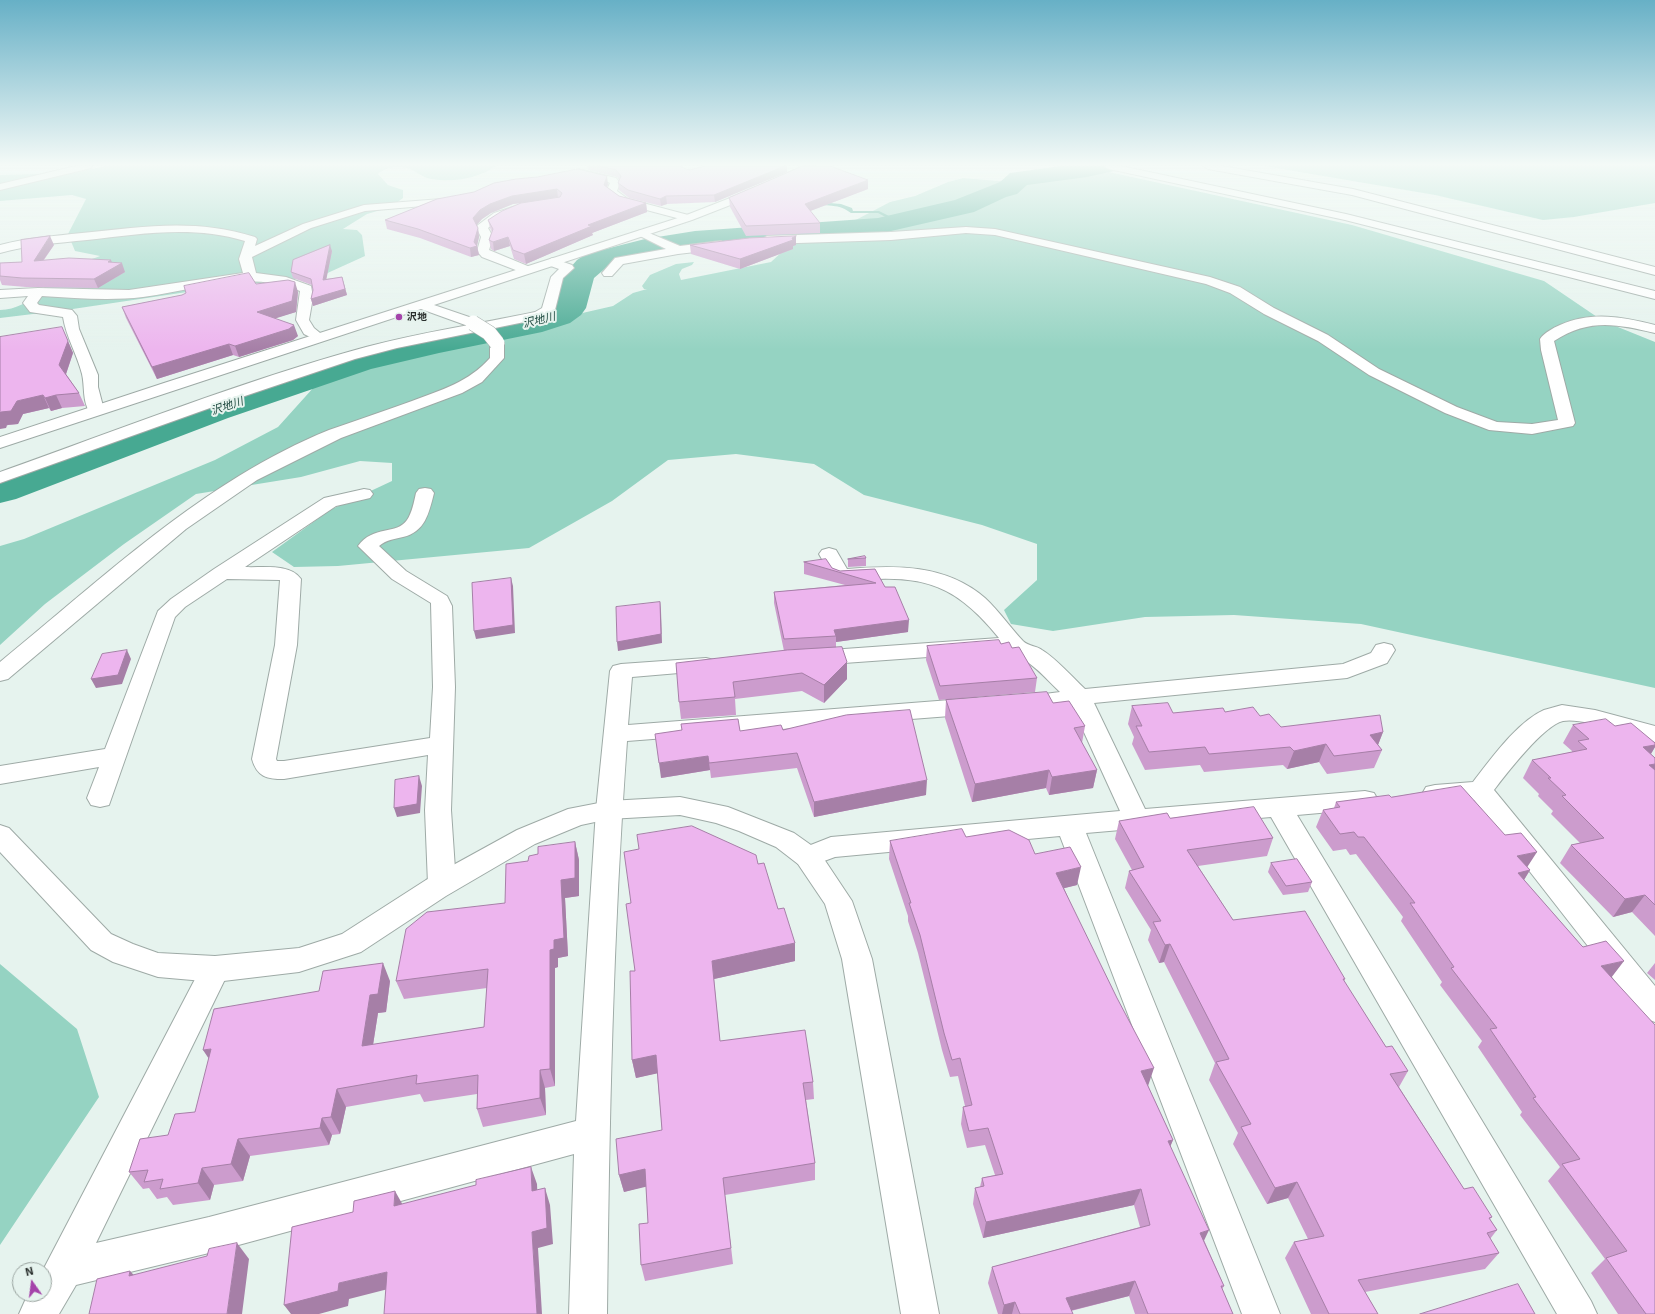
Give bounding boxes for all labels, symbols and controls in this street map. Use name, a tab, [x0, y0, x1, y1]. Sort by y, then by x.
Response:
water label: 沢地川	[521, 310, 557, 330]
place label: 沢地	[407, 311, 427, 323]
marker: 沢地	[394, 312, 404, 322]
water label: 沢地川	[209, 394, 245, 418]
north arrow	[12, 1262, 52, 1302]
text: N	[24, 1264, 35, 1278]

